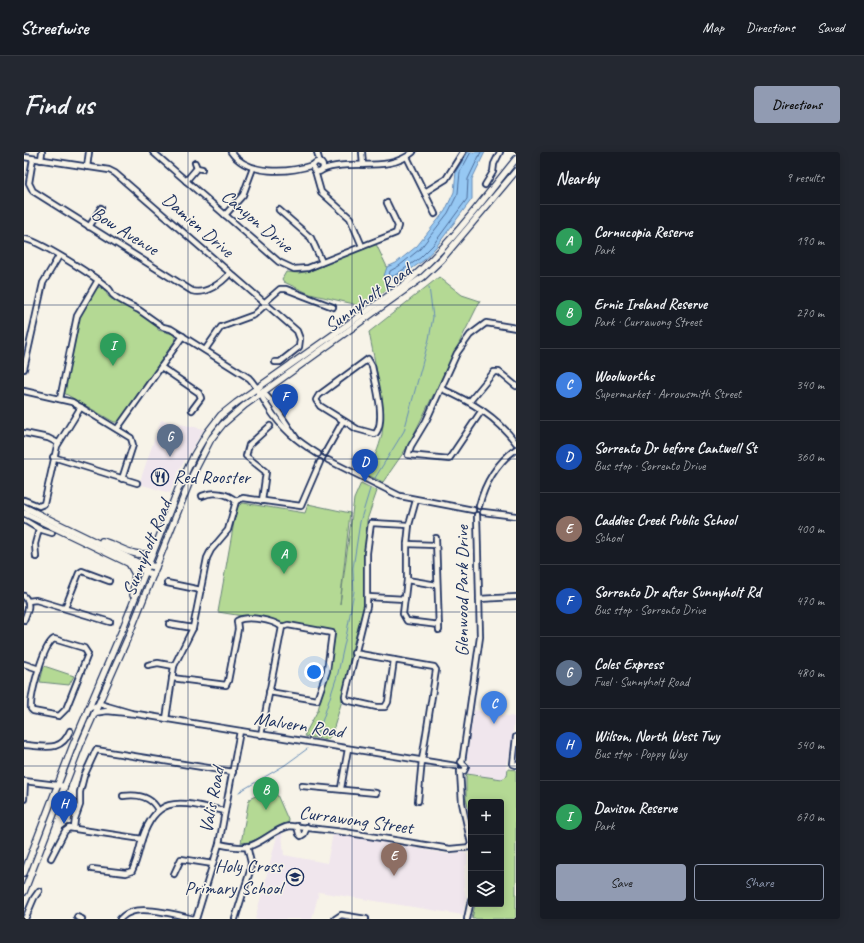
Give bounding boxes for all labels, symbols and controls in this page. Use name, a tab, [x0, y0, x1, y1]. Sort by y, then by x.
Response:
text: Streetwise	[20, 16, 88, 40]
text: Map	[703, 19, 724, 36]
text: Directions	[746, 19, 795, 36]
text: Saved	[817, 19, 844, 36]
button: Directions	[754, 86, 840, 123]
text: Find us	[24, 87, 94, 122]
text: Nearby	[556, 168, 599, 189]
text: 9 results	[786, 170, 824, 186]
street label: Canyon Drive	[216, 184, 299, 259]
street label: Damien Drive	[157, 187, 240, 264]
street label: Bow Avenue	[87, 201, 165, 262]
text: Cornucopia Reserve	[594, 223, 693, 242]
text: A	[566, 233, 572, 249]
text: 190 m	[796, 233, 824, 249]
text: Park	[594, 242, 615, 258]
street label: Sunnyholt Road	[320, 256, 419, 338]
text: Ernie Ireland Reserve	[594, 295, 707, 314]
text: B	[566, 305, 572, 321]
text: 270 m	[796, 305, 824, 321]
text: Park · Currawong Street	[594, 314, 702, 330]
pin: I	[100, 333, 126, 366]
text: Woolworths	[594, 367, 654, 386]
text: C	[566, 377, 572, 393]
text: 340 m	[796, 377, 824, 393]
pin: F	[272, 384, 298, 417]
text: Supermarket · Arrowsmith Street	[594, 386, 741, 402]
pin: G	[157, 424, 183, 457]
text: Sorrento Dr before Cantwell St	[594, 439, 757, 458]
pin: D	[352, 449, 378, 482]
text: D	[565, 449, 573, 465]
text: 360 m	[796, 449, 824, 465]
text: Bus stop · Sorrento Drive	[594, 458, 706, 474]
place label: Red Rooster	[173, 465, 252, 489]
restaurant icon: Red Rooster	[150, 467, 170, 487]
street label: Sunnyholt Road	[117, 493, 178, 600]
text: Caddies Creek Public School	[594, 511, 736, 530]
text: E	[566, 521, 572, 537]
text: 400 m	[796, 521, 824, 537]
street label: Glenwood Park Drive	[450, 524, 474, 657]
text: School	[594, 530, 622, 546]
pin: A	[271, 541, 297, 574]
text: Sorrento Dr after Sunnyholt Rd	[594, 583, 760, 602]
text: F	[566, 593, 572, 609]
text: 470 m	[796, 593, 824, 609]
text: Bus stop · Sorrento Drive	[594, 602, 706, 618]
text: Coles Express	[594, 655, 663, 674]
your location	[304, 662, 324, 682]
text: G	[566, 665, 572, 681]
text: 480 m	[796, 665, 824, 681]
text: Fuel · Sunnyholt Road	[594, 674, 689, 690]
pin: C	[481, 691, 507, 724]
street label: Malvern Road	[253, 706, 349, 744]
text: Wilson, North West Twy	[594, 727, 719, 746]
text: H	[565, 737, 573, 753]
text: 540 m	[796, 737, 824, 753]
text: Bus stop · Poppy Way	[594, 746, 687, 762]
street label: Valis Road	[194, 763, 231, 835]
pin: B	[253, 777, 279, 810]
pin: H	[51, 791, 77, 824]
map controls	[468, 799, 504, 907]
button: +	[468, 799, 504, 835]
text: Davison Reserve	[594, 799, 677, 818]
street label: Currawong Street	[298, 800, 416, 840]
text: I	[566, 809, 572, 825]
text: 670 m	[796, 809, 824, 825]
text: Park	[594, 818, 615, 834]
button: −	[468, 835, 504, 871]
pin: E	[381, 843, 407, 876]
place label: Holy Cross Primary School	[184, 854, 286, 900]
button: Save	[556, 864, 686, 901]
button: Share	[694, 864, 824, 901]
school or university icon: Holy Cross Primary School	[285, 867, 305, 887]
button: layers	[468, 871, 504, 907]

